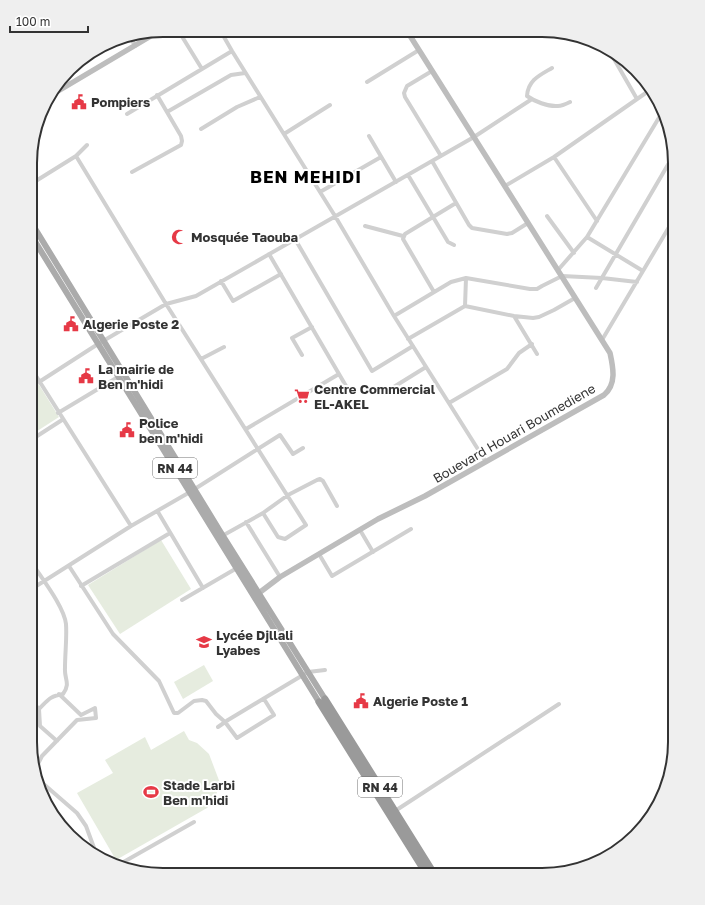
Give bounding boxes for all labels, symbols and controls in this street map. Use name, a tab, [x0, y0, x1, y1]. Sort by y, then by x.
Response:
scale bar	[10, 8, 88, 34]
text: 100 m	[16, 14, 50, 29]
public building icon: Pompiers	[70, 93, 88, 111]
place label: Pompiers	[91, 94, 150, 110]
district label: BEN MEHIDI	[250, 166, 362, 187]
mosque icon: Mosquée Taouba	[170, 228, 188, 246]
place label: Mosquée Taouba	[191, 229, 298, 245]
public building icon: Algerie Poste 2	[62, 315, 80, 333]
place label: Algerie Poste 2	[83, 316, 179, 332]
place label: La mairie de Ben m'hidi	[98, 361, 174, 392]
public building icon: La mairie de Ben m'hidi	[77, 367, 95, 385]
street label: Bouevard Houari Boumediene	[430, 380, 598, 486]
place label: Centre Commercial EL-AKEL	[314, 381, 436, 412]
supermarket icon: Centre Commercial EL-AKEL	[293, 387, 311, 405]
place label: Police ben m'hidi	[139, 415, 203, 446]
public building icon: Police ben m'hidi	[118, 421, 136, 439]
road number: RN 44	[153, 458, 197, 478]
place label: Lycée Djllali Lyabes	[216, 627, 293, 658]
school or university icon: Lycée Djllali Lyabes	[195, 633, 213, 651]
public building icon: Algerie Poste 1	[352, 692, 370, 710]
place label: Algerie Poste 1	[373, 693, 468, 709]
place label: Stade Larbi Ben m'hidi	[163, 777, 235, 808]
road number: RN 44	[358, 777, 402, 797]
sports icon: Stade Larbi Ben m'hidi	[142, 783, 160, 801]

